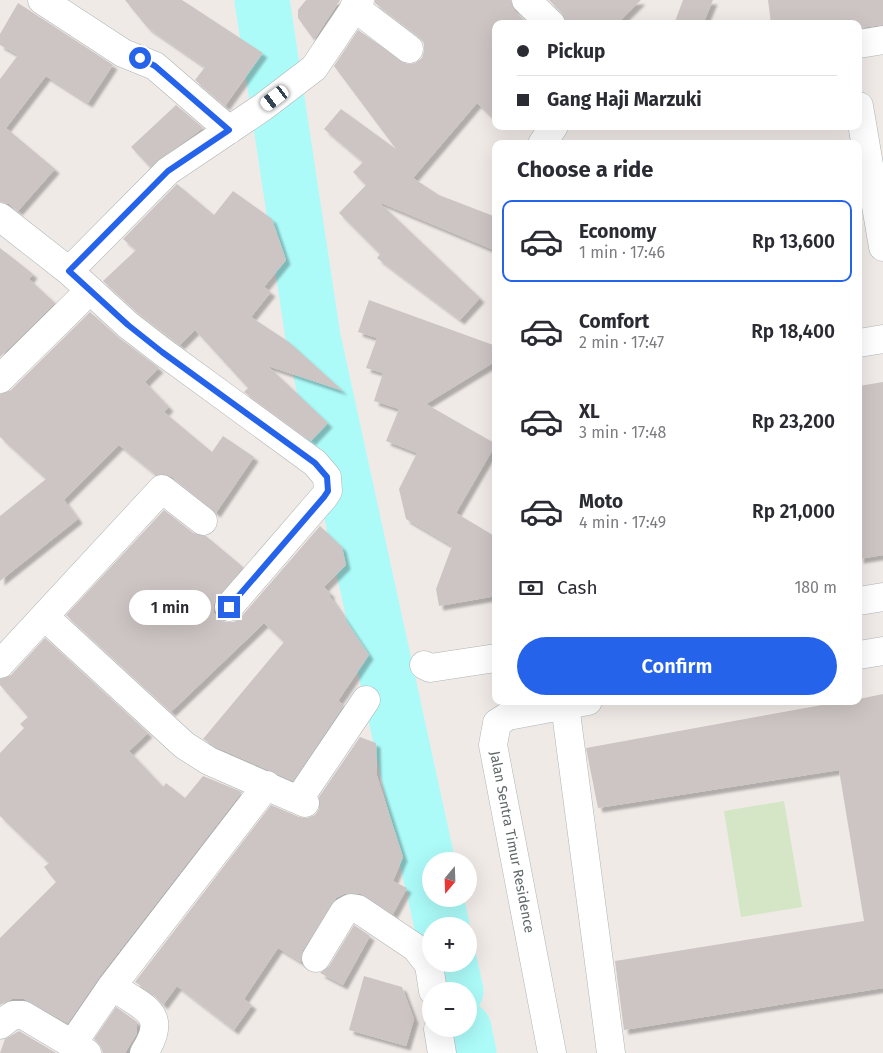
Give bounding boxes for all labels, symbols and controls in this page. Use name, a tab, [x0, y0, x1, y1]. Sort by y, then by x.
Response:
text: Pickup	[547, 40, 605, 63]
route start	[129, 47, 151, 69]
car	[258, 83, 291, 113]
text: Gang Haji Marzuki	[547, 88, 702, 111]
text: Choose a ride	[517, 156, 653, 183]
icon: car	[519, 219, 564, 264]
text: Economy	[579, 220, 656, 243]
text: Rp 13,600	[752, 230, 835, 253]
text: 1 min · 17:46	[579, 243, 665, 262]
icon: car	[519, 309, 564, 354]
text: Comfort	[579, 310, 649, 333]
text: Rp 18,400	[751, 320, 835, 343]
text: 2 min · 17:47	[579, 333, 664, 352]
icon: car	[519, 399, 564, 444]
text: XL	[579, 400, 600, 423]
text: Rp 23,200	[752, 410, 835, 433]
text: 3 min · 17:48	[579, 423, 666, 442]
icon: car	[519, 489, 564, 534]
text: Moto	[579, 490, 623, 513]
text: Rp 21,000	[752, 500, 835, 523]
text: 4 min · 17:49	[579, 513, 666, 532]
icon: cash	[517, 574, 545, 602]
text: Cash	[557, 576, 598, 599]
text: 180 m	[794, 578, 837, 597]
callout: 1 min	[129, 590, 212, 624]
route end	[218, 596, 240, 618]
text: 1 min	[151, 598, 189, 617]
button: Confirm	[517, 637, 837, 695]
street label: Jalan Sentra Timur Residence	[486, 750, 538, 934]
north arrow	[422, 852, 478, 908]
map controls	[422, 852, 477, 1037]
button: +	[422, 917, 477, 972]
button: −	[422, 982, 477, 1037]

